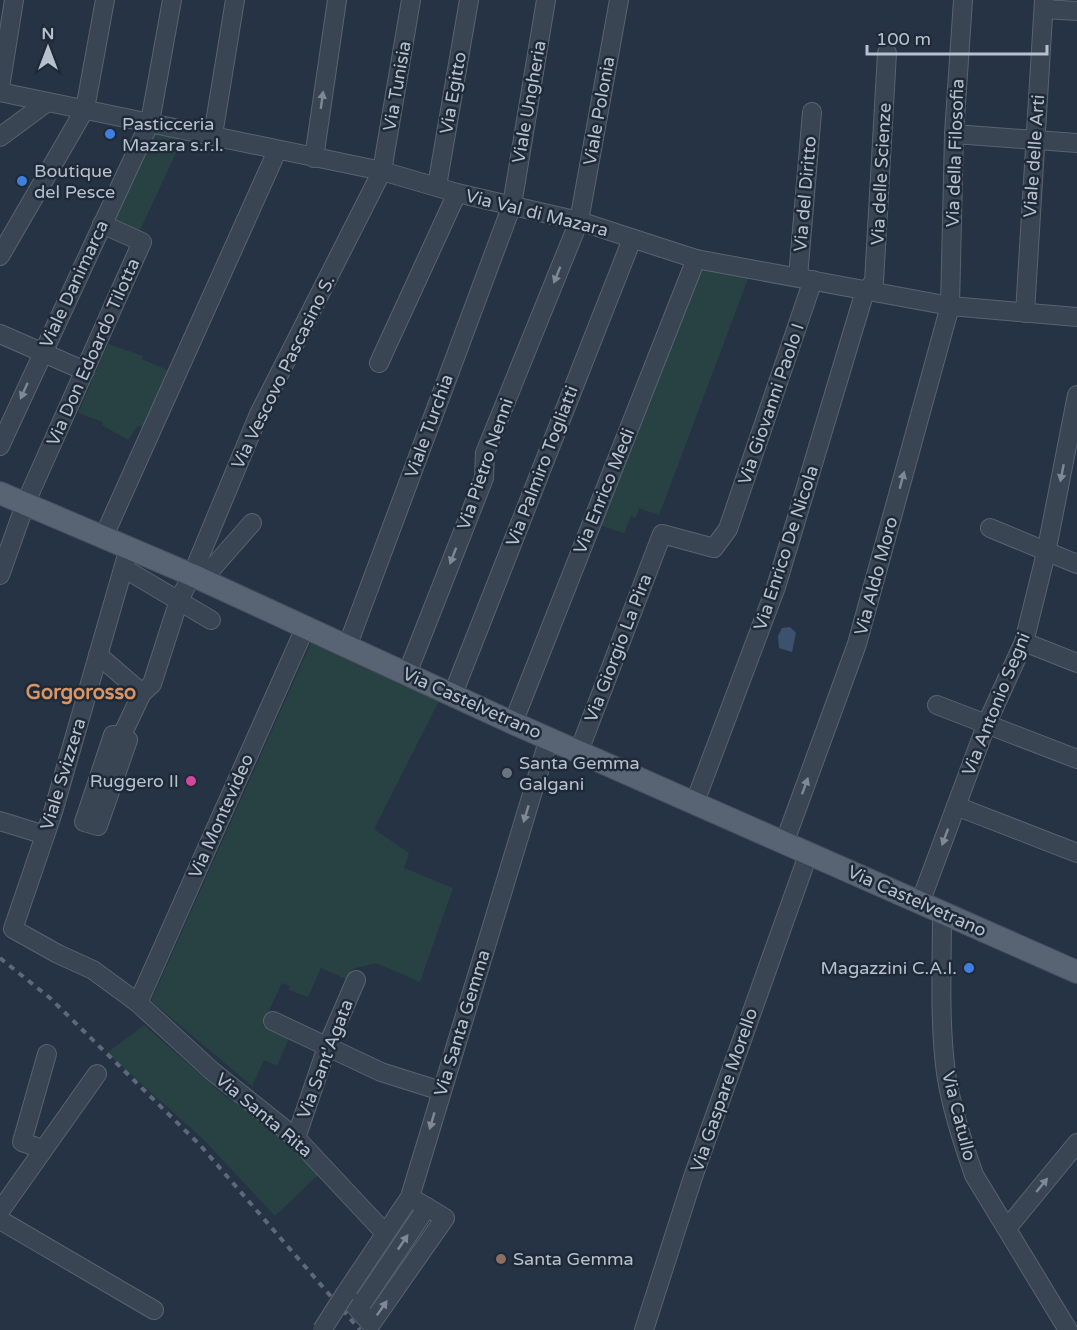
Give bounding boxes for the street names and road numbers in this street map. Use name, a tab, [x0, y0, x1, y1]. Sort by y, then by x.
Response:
street label: Via Tunisia	[378, 39, 416, 133]
street label: Viale Ungheria	[507, 39, 551, 165]
street label: Via Egitto	[435, 50, 471, 136]
street label: Viale Polonia	[579, 55, 619, 167]
street label: Via della Filosofia	[941, 78, 969, 228]
street label: Viale delle Arti	[1019, 94, 1049, 218]
street label: Via delle Scienze	[866, 102, 896, 246]
street label: Via del Diritto	[789, 135, 821, 253]
street label: Via Val di Mazara	[463, 185, 611, 241]
street label: Viale Danimarca	[35, 217, 113, 351]
street label: Via Don Edoardo Tilotta	[42, 255, 144, 449]
street label: Via Vescovo Pascasino S.	[226, 272, 340, 472]
street label: Via Giovanni Paolo I	[733, 320, 809, 488]
street label: Viale Turchia	[400, 371, 458, 481]
street label: Via Palmiro Togliatti	[501, 383, 583, 549]
street label: Via Pietro Nenni	[452, 395, 518, 533]
street label: Via Enrico Medi	[569, 425, 639, 557]
street label: Via Enrico De Nicola	[749, 463, 823, 633]
street label: Via Aldo Moro	[850, 514, 902, 638]
street label: Via Giorgio La Pira	[580, 571, 656, 725]
street label: Via Antonio Segni	[957, 629, 1035, 779]
street label: Via Castelvetrano	[399, 663, 545, 743]
street label: Viale Svizzera	[36, 715, 90, 833]
street label: Via Montevideo	[184, 750, 258, 882]
street label: Via Castelvetrano	[844, 861, 990, 941]
street label: Via Santa Gemma	[429, 947, 495, 1099]
street label: Via Sant'Agata	[292, 996, 358, 1122]
street label: Via Gaspare Morello	[686, 1005, 762, 1175]
street label: Via Santa Rita	[211, 1068, 317, 1162]
street label: Via Catullo	[937, 1069, 981, 1163]

